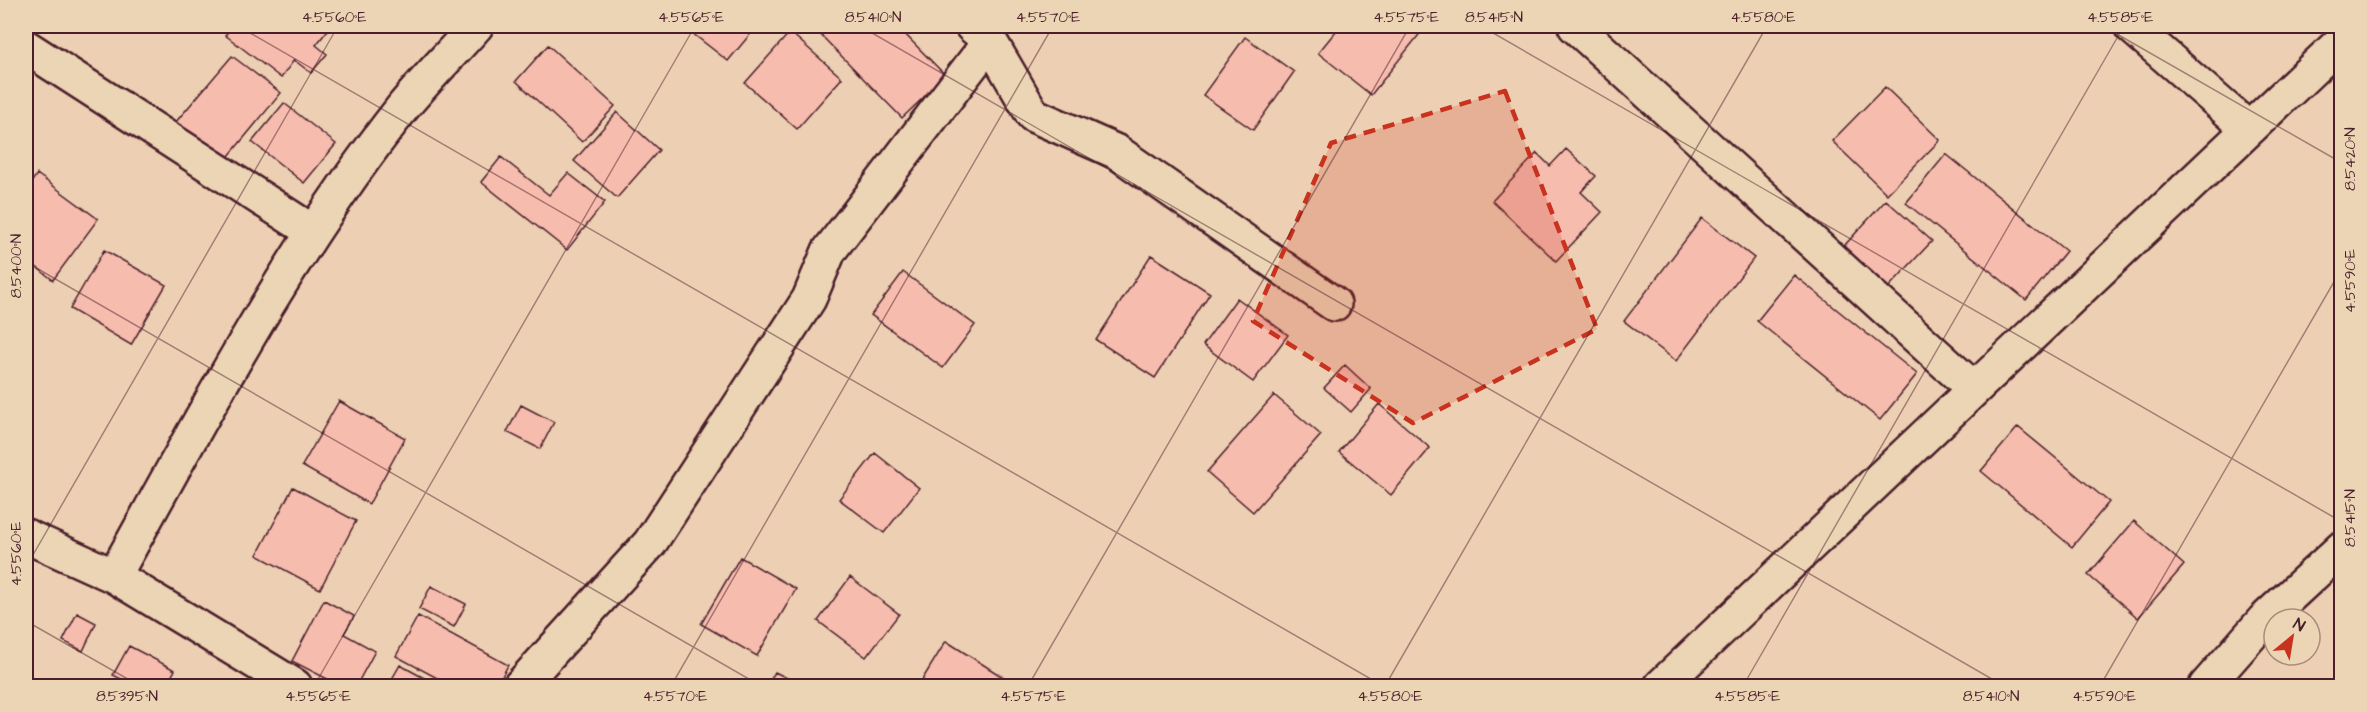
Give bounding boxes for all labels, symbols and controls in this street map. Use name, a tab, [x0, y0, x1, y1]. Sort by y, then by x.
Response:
text: 4.5560°E	[302, 7, 366, 28]
text: 4.5565°E	[658, 7, 724, 28]
text: 8.5410°N	[845, 7, 901, 28]
text: 4.5570°E	[1016, 7, 1080, 28]
text: 4.5575°E	[1373, 7, 1439, 28]
text: 8.5415°N	[1465, 7, 1523, 28]
text: 4.5580°E	[1731, 7, 1796, 28]
text: 4.5585°E	[2087, 7, 2153, 28]
text: 8.5420°N	[2340, 127, 2361, 191]
text: 8.5400°N	[6, 234, 27, 298]
text: 4.5590°E	[2340, 249, 2361, 313]
text: 8.5415°N	[2340, 489, 2361, 547]
text: 4.5560°E	[6, 522, 27, 586]
north arrow	[2262, 607, 2322, 667]
text: N	[2289, 613, 2309, 637]
text: 8.5395°N	[96, 686, 158, 707]
text: 4.5565°E	[285, 686, 351, 707]
text: 4.5570°E	[643, 686, 707, 707]
text: 4.5575°E	[1000, 686, 1066, 707]
text: 4.5580°E	[1358, 686, 1423, 707]
text: 4.5585°E	[1714, 686, 1780, 707]
text: 8.5410°N	[1963, 686, 2019, 707]
text: 4.5590°E	[2072, 686, 2136, 707]

